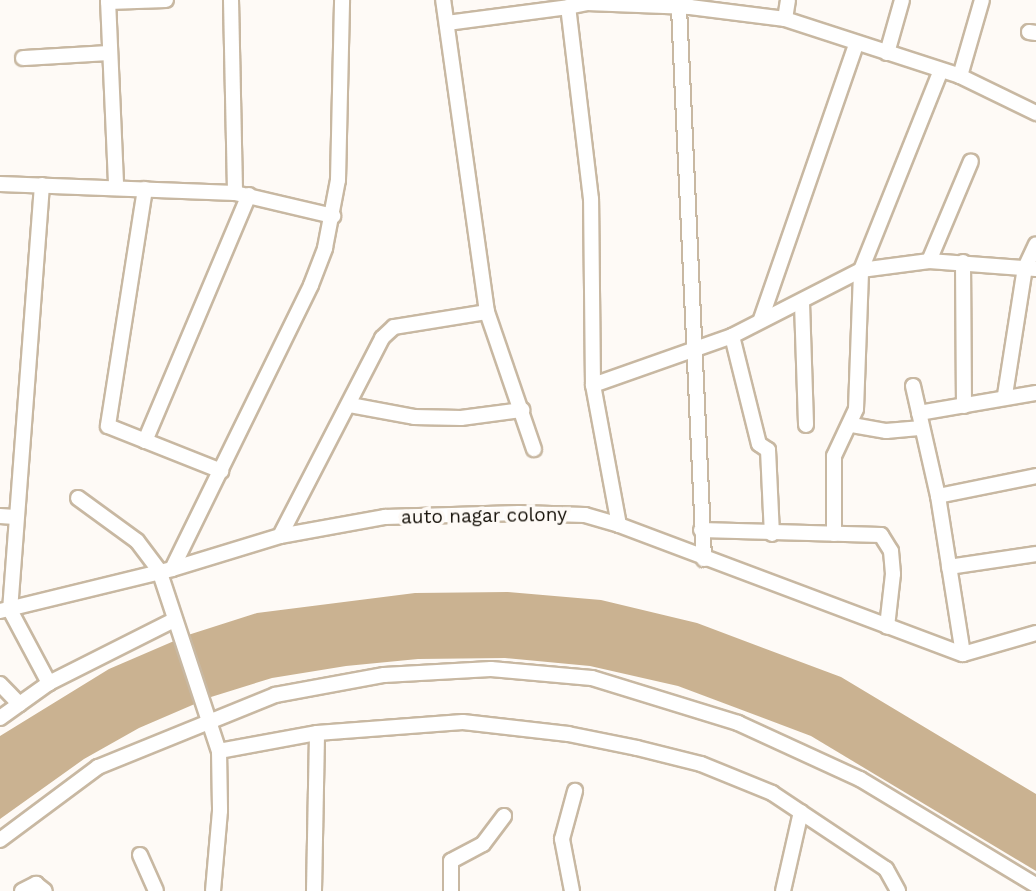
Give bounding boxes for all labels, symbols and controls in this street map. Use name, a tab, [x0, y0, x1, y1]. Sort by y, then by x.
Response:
street label: auto nagar colony	[401, 503, 567, 529]

